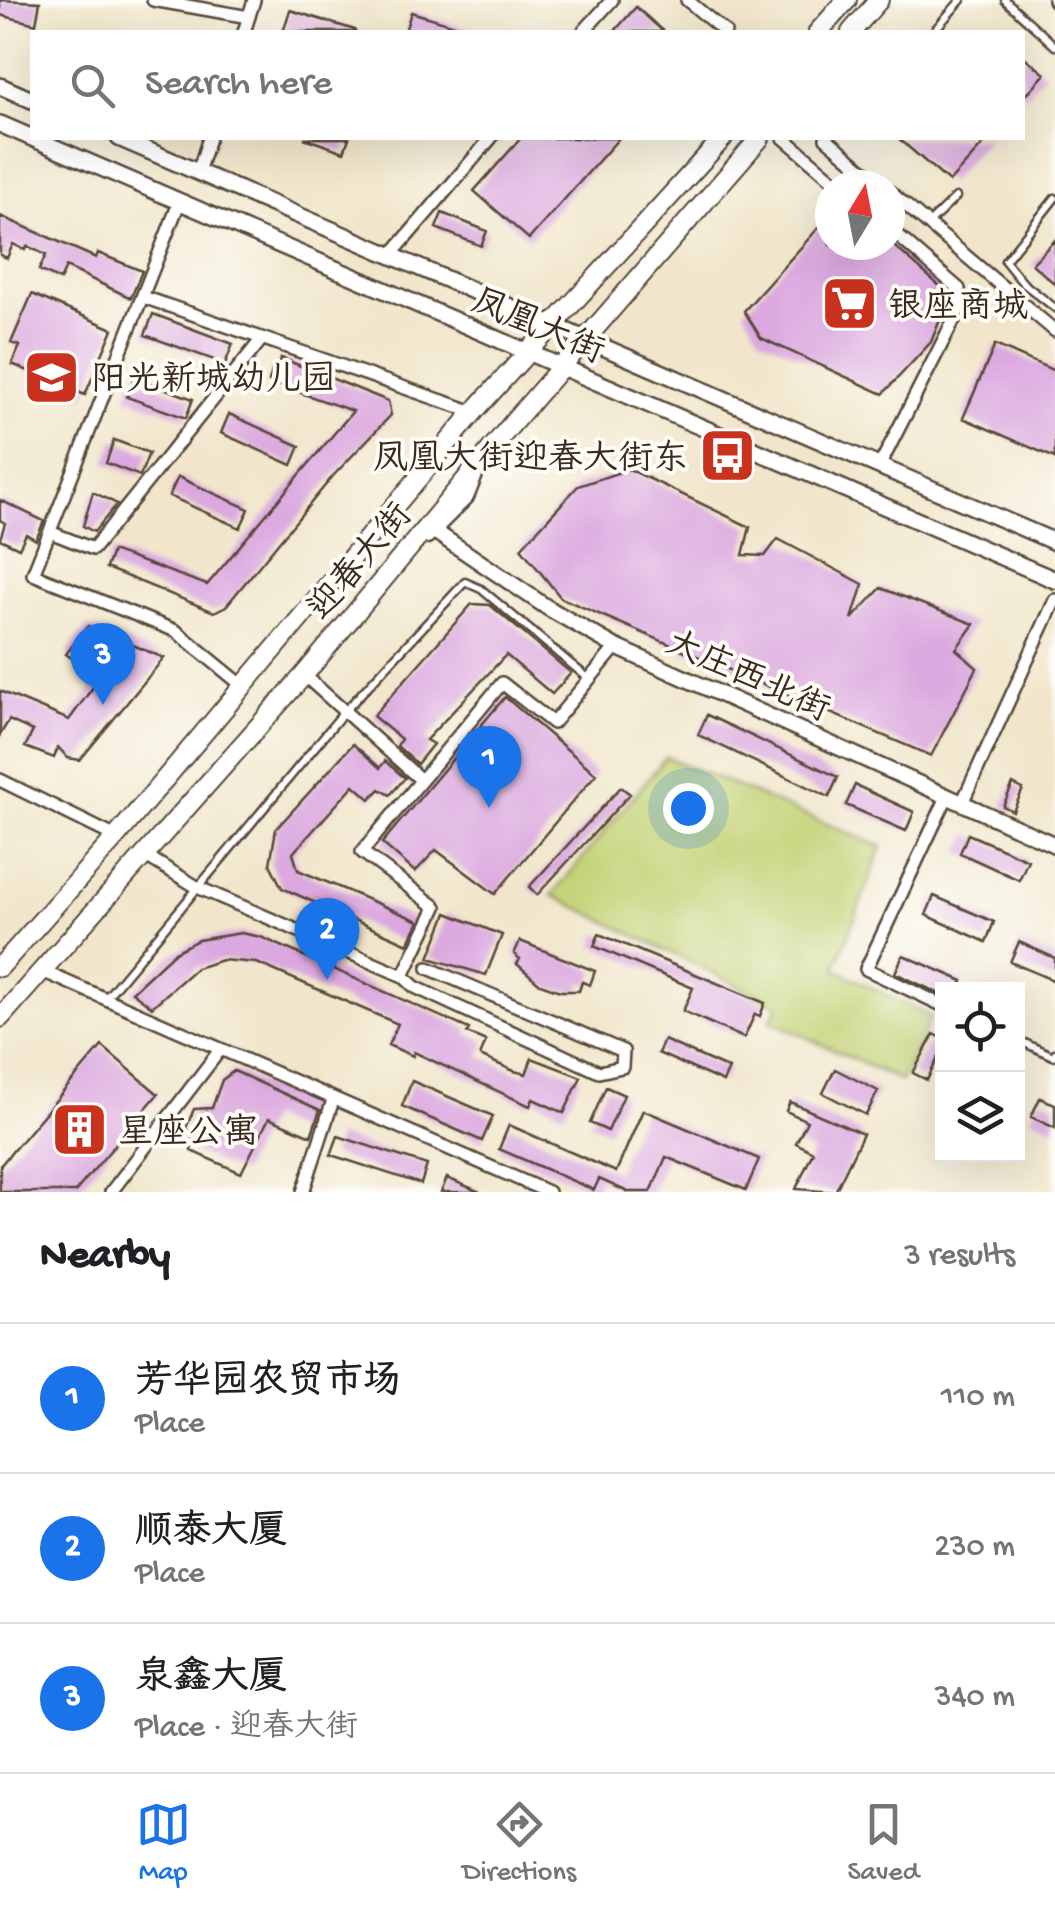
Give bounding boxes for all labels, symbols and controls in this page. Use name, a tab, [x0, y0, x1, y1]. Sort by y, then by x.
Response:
search box	[30, 30, 1025, 140]
icon: search	[65, 58, 120, 113]
text: Search here	[145, 63, 332, 107]
north arrow	[815, 170, 905, 260]
supermarket icon: 银座商城	[819, 274, 879, 334]
street label: 凤凰大街	[464, 282, 610, 375]
place label: 银座商城	[888, 287, 1028, 330]
school or university icon: 阳光新城幼儿园	[22, 347, 82, 407]
place label: 阳光新城幼儿园	[91, 360, 336, 403]
bus stop icon: 凤凰大街迎春大街东	[697, 426, 757, 486]
place label: 凤凰大街迎春大街东	[373, 439, 688, 482]
street label: 迎春大街	[300, 495, 423, 630]
pin: 3	[70, 622, 136, 705]
street label: 大庄西北街	[658, 623, 836, 733]
pin: 1	[456, 726, 522, 808]
your location	[663, 783, 714, 834]
pin: 2	[294, 898, 360, 980]
map controls	[935, 982, 1025, 1162]
button: locate	[935, 982, 1025, 1072]
button: layers	[935, 1072, 1025, 1162]
building icon: 星座公寓	[49, 1100, 109, 1160]
place label: 星座公寓	[118, 1113, 258, 1156]
text: Nearby	[40, 1233, 170, 1282]
text: 3 results	[904, 1238, 1015, 1276]
text: 芳华园农贸市场	[135, 1362, 401, 1406]
text: 1	[66, 1379, 79, 1417]
text: 110 m	[941, 1379, 1015, 1417]
text: Place	[135, 1406, 205, 1444]
text: 顺泰大厦	[135, 1512, 287, 1556]
text: 2	[65, 1529, 80, 1567]
text: 230 m	[934, 1529, 1015, 1567]
text: Place	[135, 1556, 205, 1594]
text: 泉鑫大厦	[135, 1658, 287, 1702]
text: 3	[64, 1679, 81, 1717]
text: 340 m	[935, 1679, 1015, 1717]
text: Place · 迎春大街	[135, 1710, 358, 1748]
tab: Map	[136, 1797, 191, 1890]
tab: Directions	[462, 1797, 576, 1890]
tab: Saved	[847, 1797, 919, 1890]

